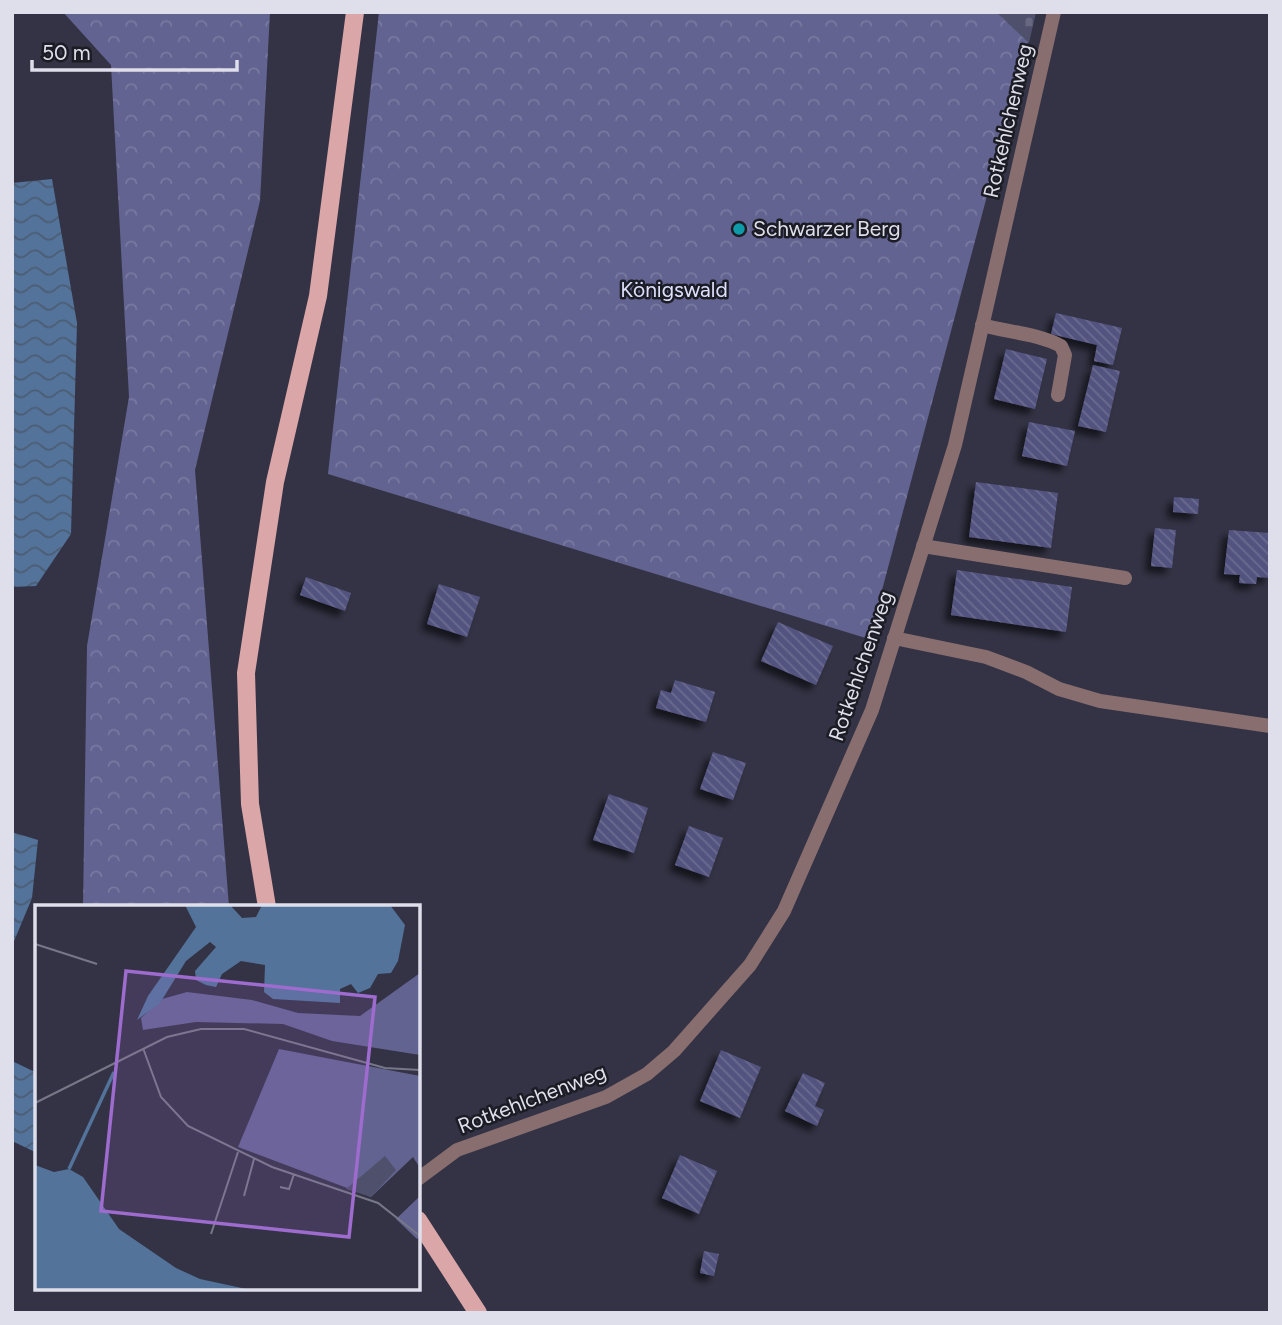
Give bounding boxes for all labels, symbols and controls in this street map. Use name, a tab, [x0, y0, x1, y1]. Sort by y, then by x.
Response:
scale bar	[32, 28, 236, 72]
text: 50 m	[42, 40, 91, 65]
street label: Rotkehlchenweg	[978, 42, 1037, 200]
place label: Schwarzer Berg	[753, 216, 901, 241]
marker: Schwarzer Berg	[731, 221, 747, 237]
park label: Königswald	[620, 277, 728, 302]
street label: Rotkehlchenweg	[823, 587, 898, 744]
inset map	[35, 905, 420, 1290]
street label: Rotkehlchenweg	[454, 1059, 610, 1138]

